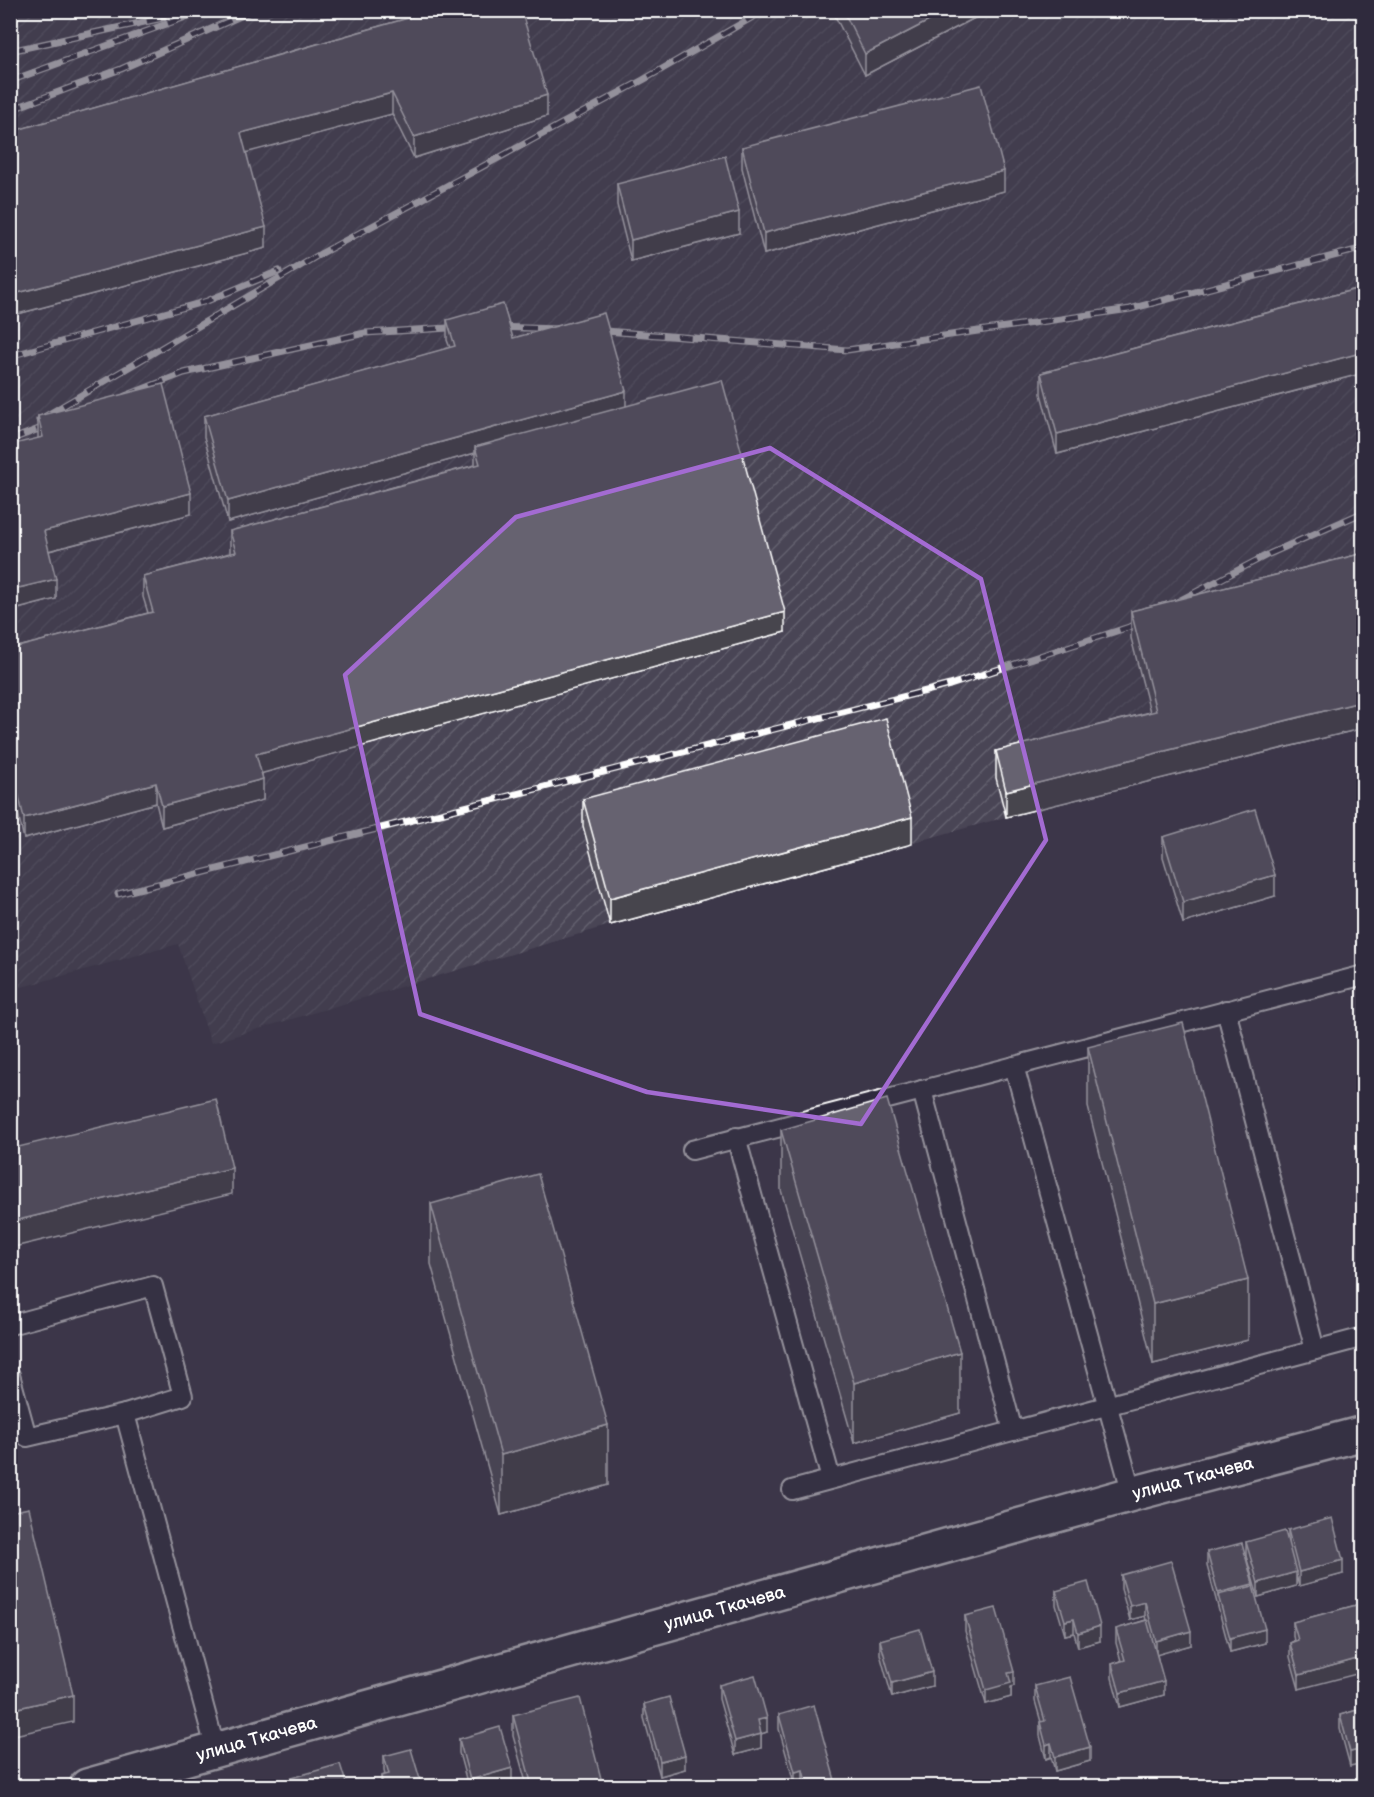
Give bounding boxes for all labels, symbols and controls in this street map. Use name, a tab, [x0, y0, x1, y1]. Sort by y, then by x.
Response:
street label: улица Ткачева	[1130, 1452, 1256, 1504]
street label: улица Ткачева	[662, 1581, 788, 1635]
street label: улица Ткачева	[194, 1712, 320, 1766]

